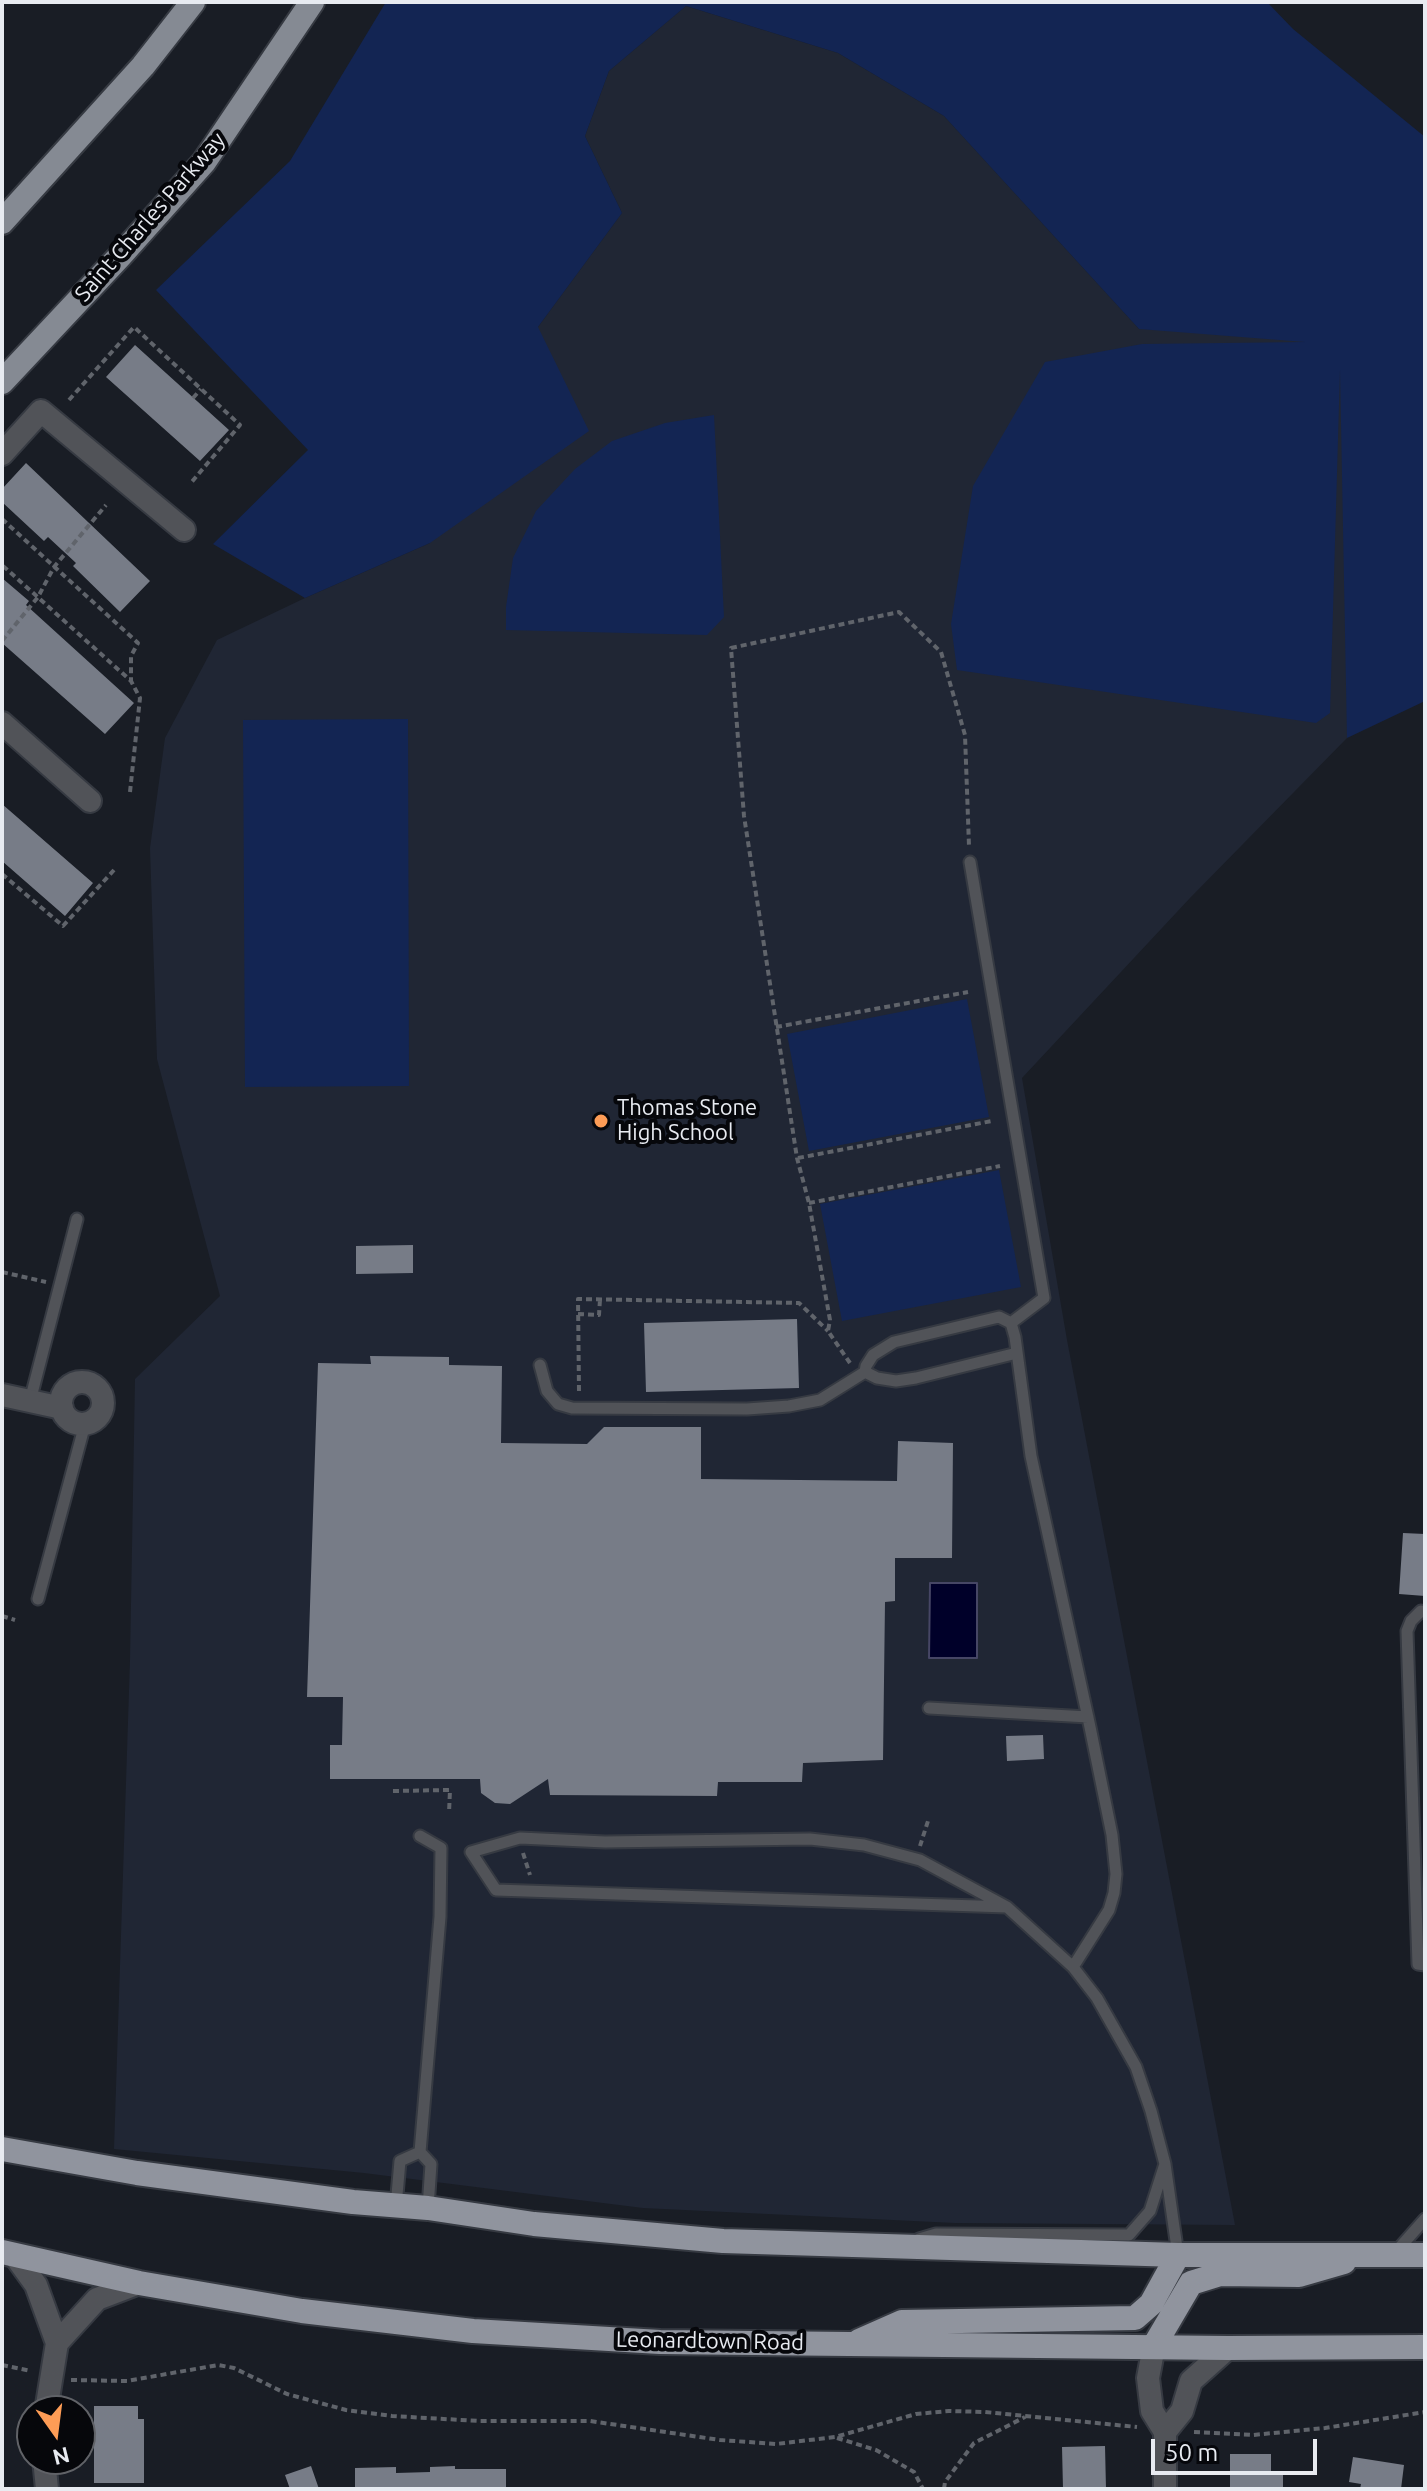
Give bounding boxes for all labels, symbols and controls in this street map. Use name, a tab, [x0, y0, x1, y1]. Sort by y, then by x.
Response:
street label: Saint Charles Parkway	[69, 127, 231, 307]
place label: Thomas Stone High School	[617, 1095, 757, 1146]
marker: Thomas Stone High School	[592, 1112, 610, 1130]
street label: Leonardtown Road	[616, 2326, 804, 2356]
north arrow	[16, 2395, 96, 2475]
scale bar	[1155, 2423, 1321, 2473]
text: 50 m	[1165, 2439, 1218, 2466]
text: N	[50, 2443, 72, 2471]

